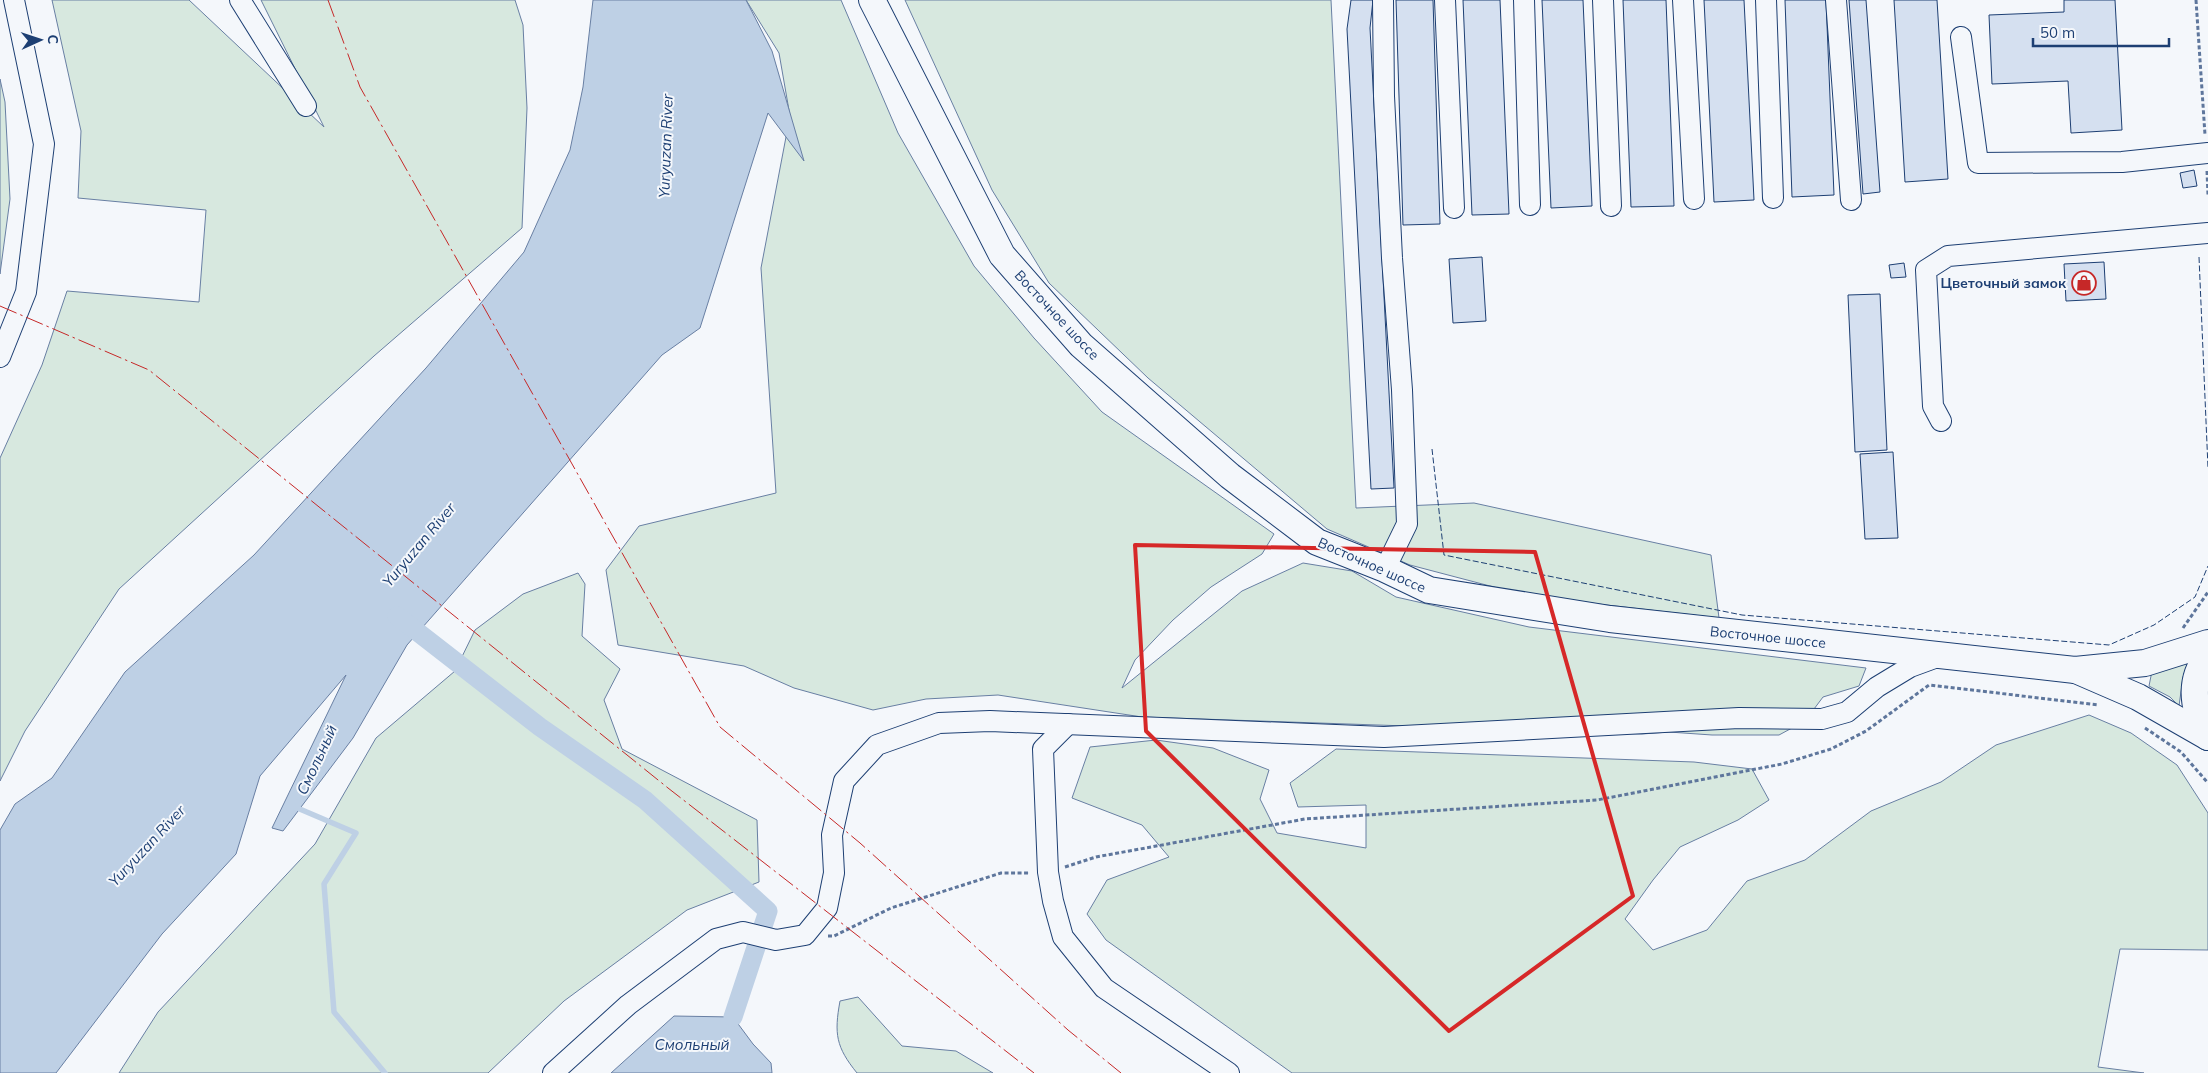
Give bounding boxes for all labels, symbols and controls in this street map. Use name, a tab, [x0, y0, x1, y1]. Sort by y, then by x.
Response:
north arrow	[15, 15, 65, 65]
scale bar	[2033, 15, 2169, 47]
text: 50 m	[2040, 23, 2075, 42]
text: С	[44, 34, 62, 45]
water label: Yuryuzan River	[654, 93, 677, 198]
street label: Восточное шоссе	[1011, 266, 1103, 364]
shop icon: Цветочный замок	[2071, 270, 2097, 296]
place label: Цветочный замок	[1940, 274, 2067, 292]
water label: Yuryuzan River	[378, 498, 460, 591]
street label: Восточное шоссе	[1315, 533, 1429, 597]
street label: Восточное шоссе	[1709, 622, 1827, 652]
water label: Смольный	[292, 722, 341, 798]
water label: Yuryuzan River	[104, 801, 189, 890]
water label: Смольный	[654, 1035, 730, 1054]

